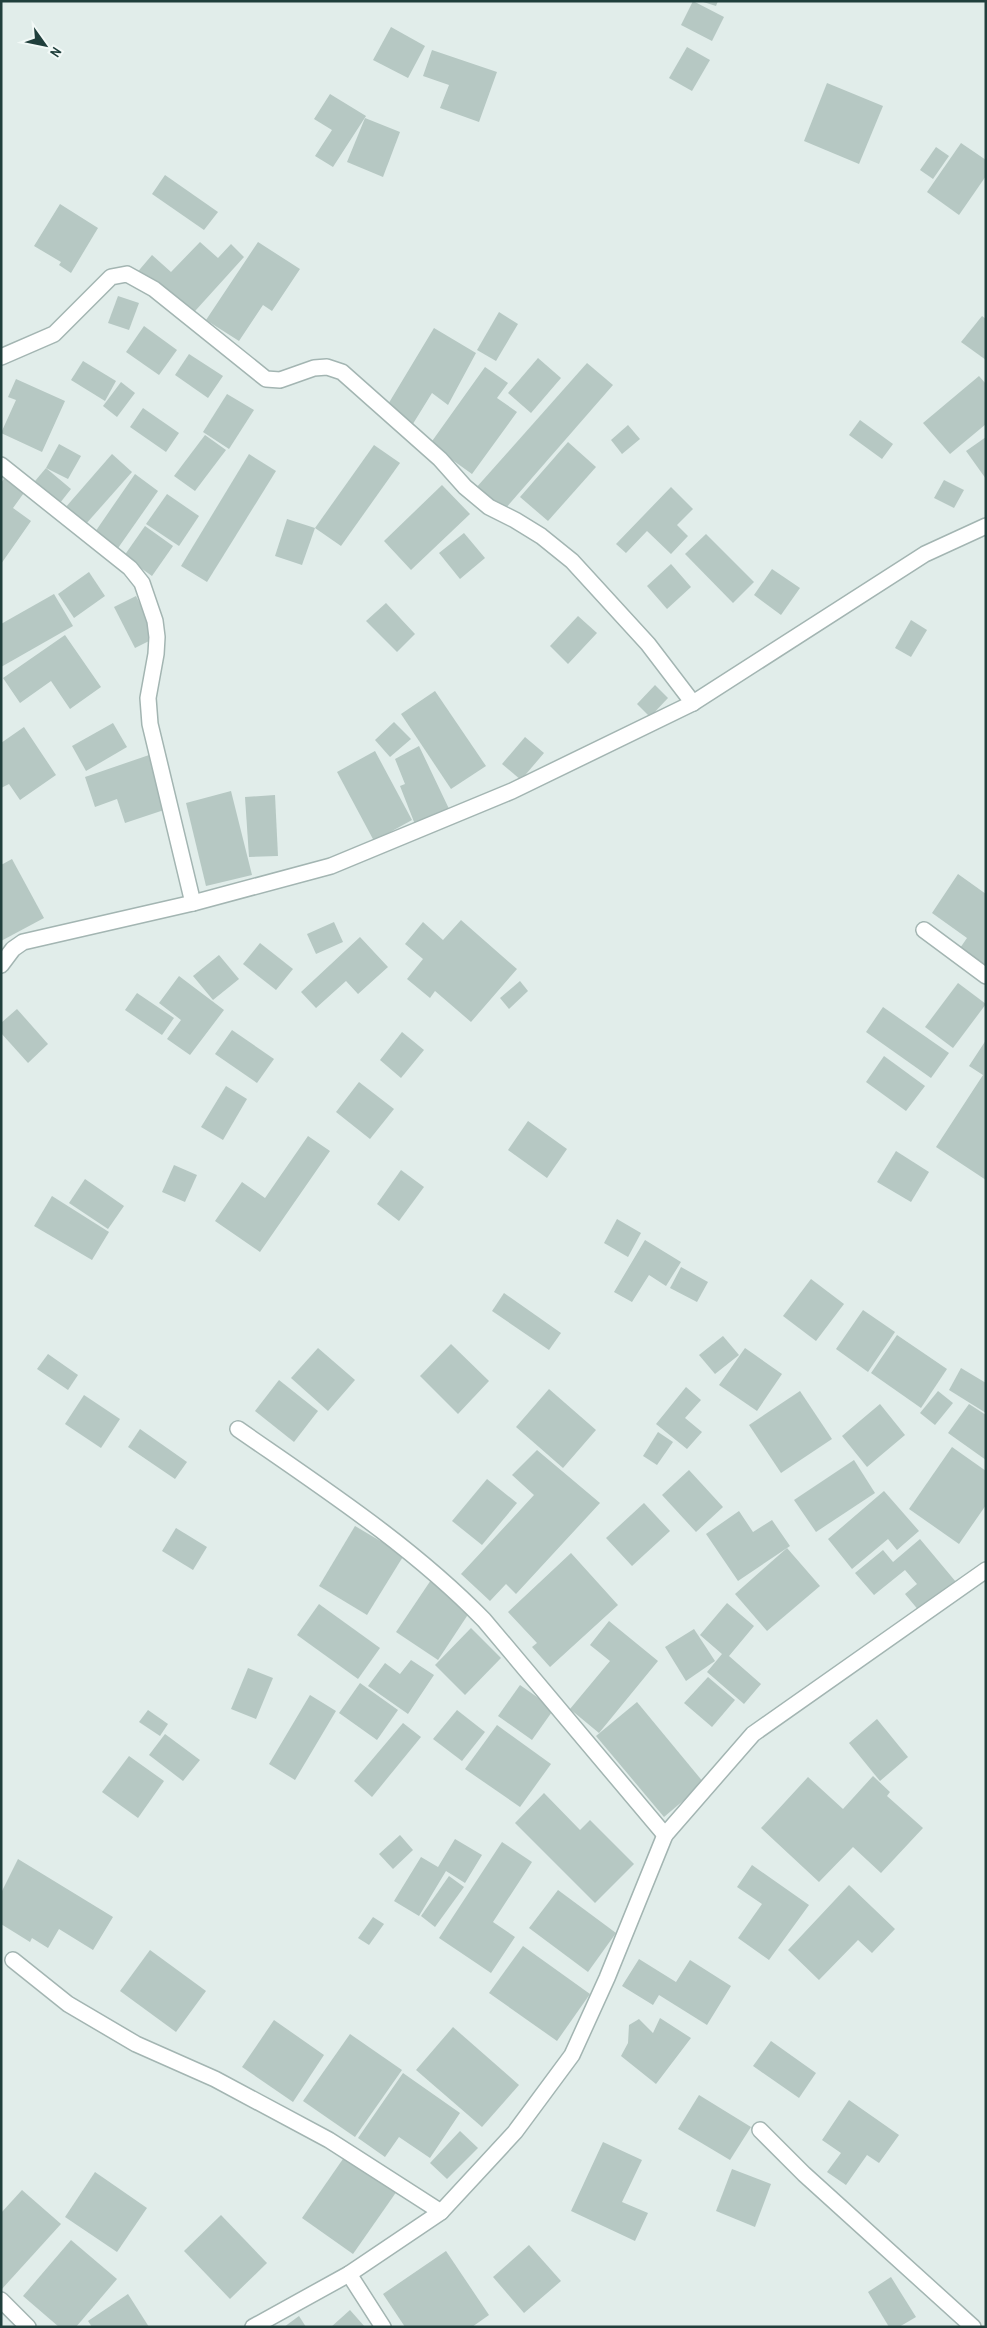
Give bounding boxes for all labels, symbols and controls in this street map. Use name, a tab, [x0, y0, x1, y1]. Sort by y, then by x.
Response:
north arrow	[20, 20, 70, 70]
text: N	[46, 44, 66, 60]

